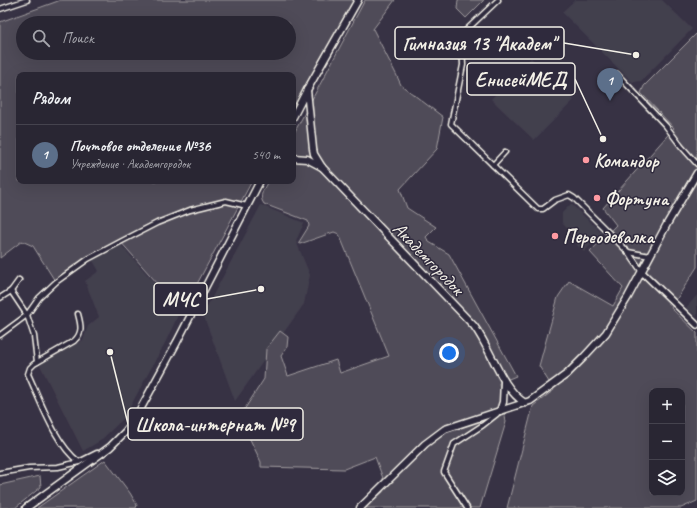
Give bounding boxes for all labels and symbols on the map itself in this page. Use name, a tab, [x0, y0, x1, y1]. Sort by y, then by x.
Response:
callout: Гимназия 13 "Академ"	[395, 27, 564, 59]
text: Гимназия 13 "Академ"	[403, 31, 560, 56]
callout: ЕнисейМЕД	[467, 63, 575, 95]
text: ЕнисейМЕД	[475, 67, 568, 92]
pin: 1	[597, 68, 623, 101]
place label: Командор	[594, 149, 660, 173]
marker: Командор	[581, 155, 591, 165]
place label: Фортуна	[605, 187, 670, 211]
marker: Фортуна	[592, 193, 602, 203]
street label: Академгородок	[387, 217, 470, 302]
place label: Переодевалка	[563, 225, 655, 249]
marker: Переодевалка	[550, 231, 560, 241]
callout: МЧС	[154, 283, 207, 315]
text: МЧС	[163, 287, 202, 312]
your location	[439, 343, 459, 363]
callout: Школа-интернат №9	[128, 408, 303, 440]
text: Школа-интернат №9	[135, 412, 297, 437]

